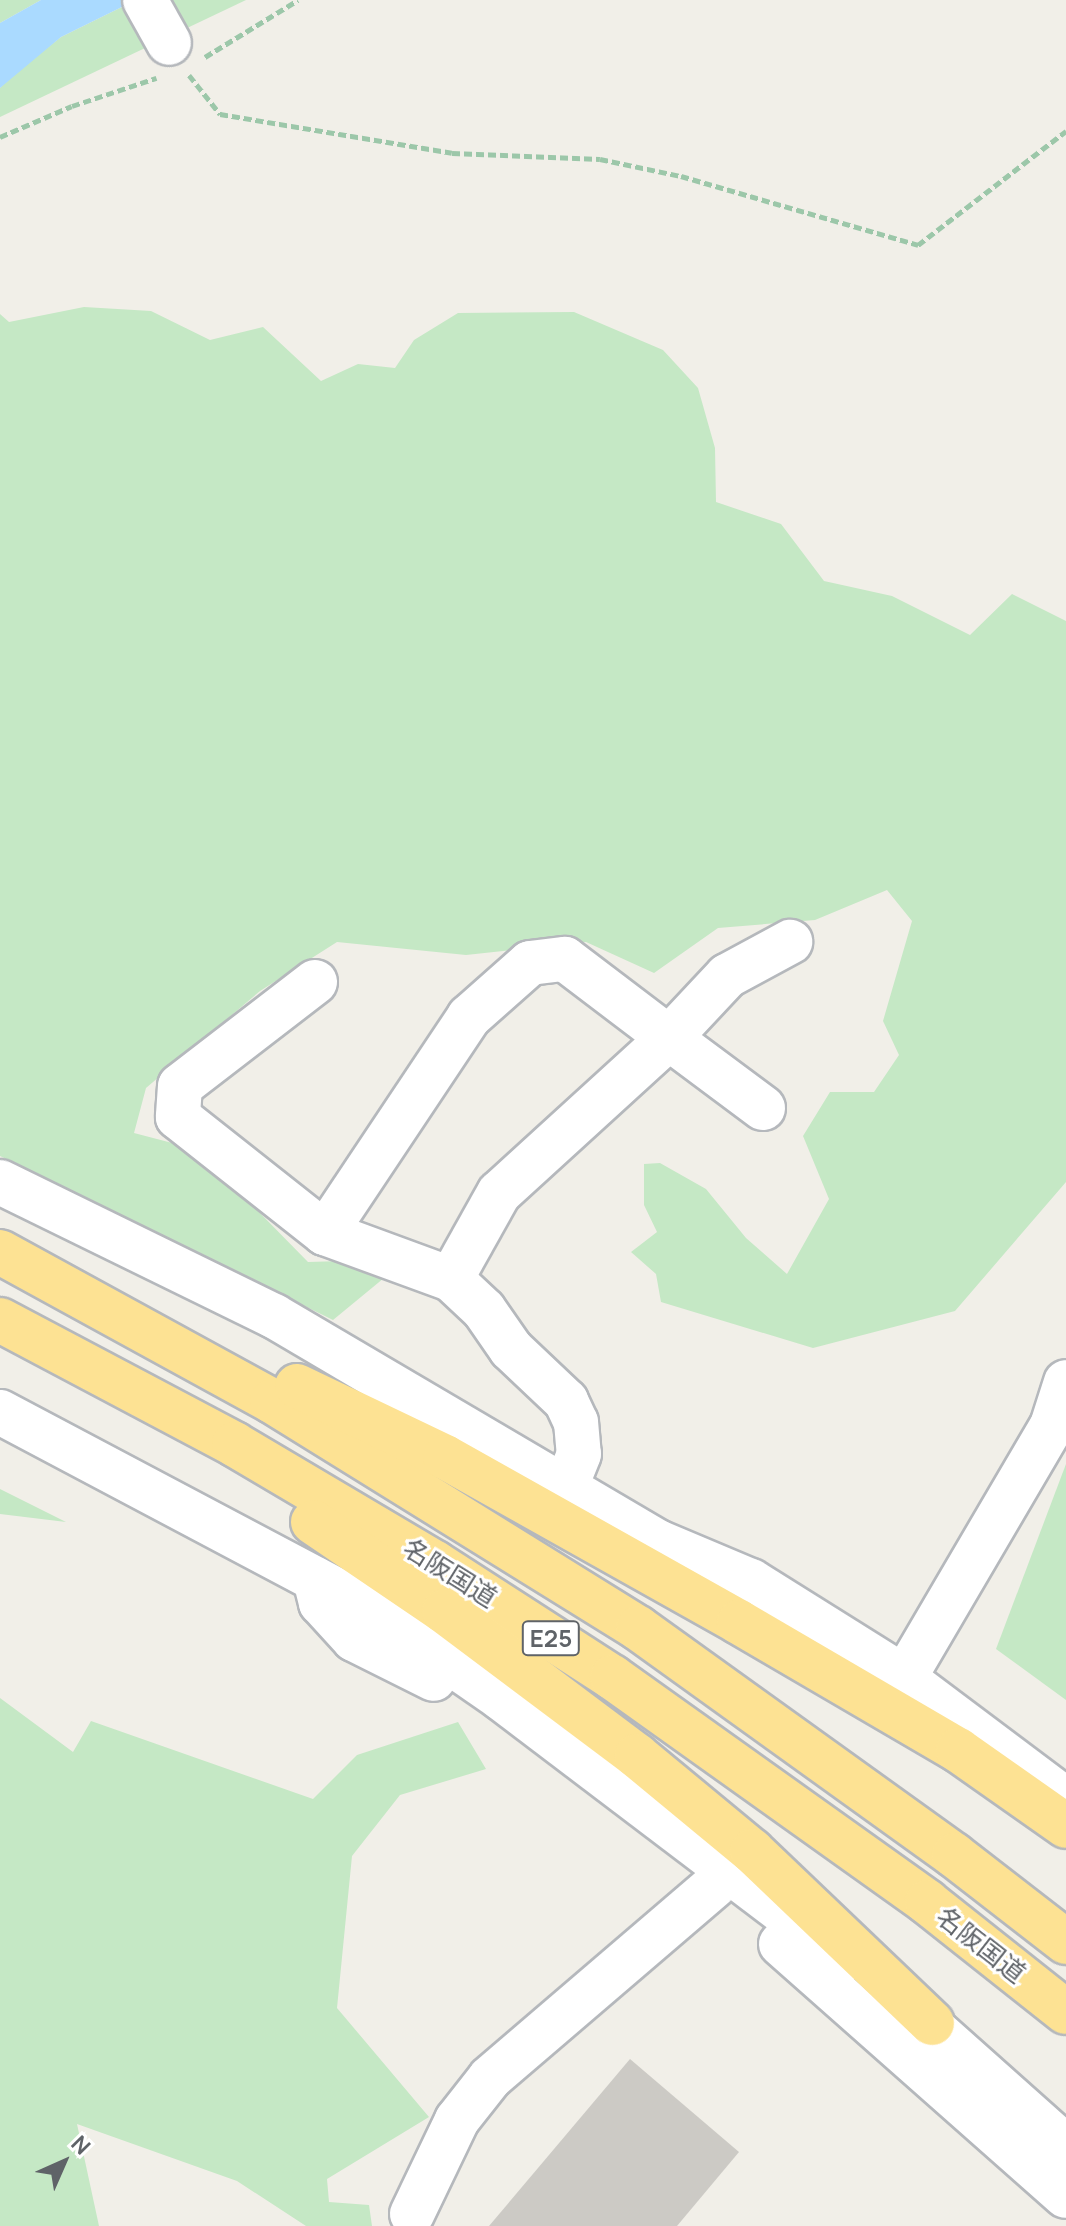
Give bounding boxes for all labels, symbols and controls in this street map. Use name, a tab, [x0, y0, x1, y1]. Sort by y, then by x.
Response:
street label: 名阪国道	[398, 1532, 502, 1614]
road number: E25	[521, 1618, 581, 1658]
street label: 名阪国道	[930, 1901, 1032, 1989]
north arrow	[24, 2122, 104, 2202]
text: N	[65, 2129, 97, 2161]

